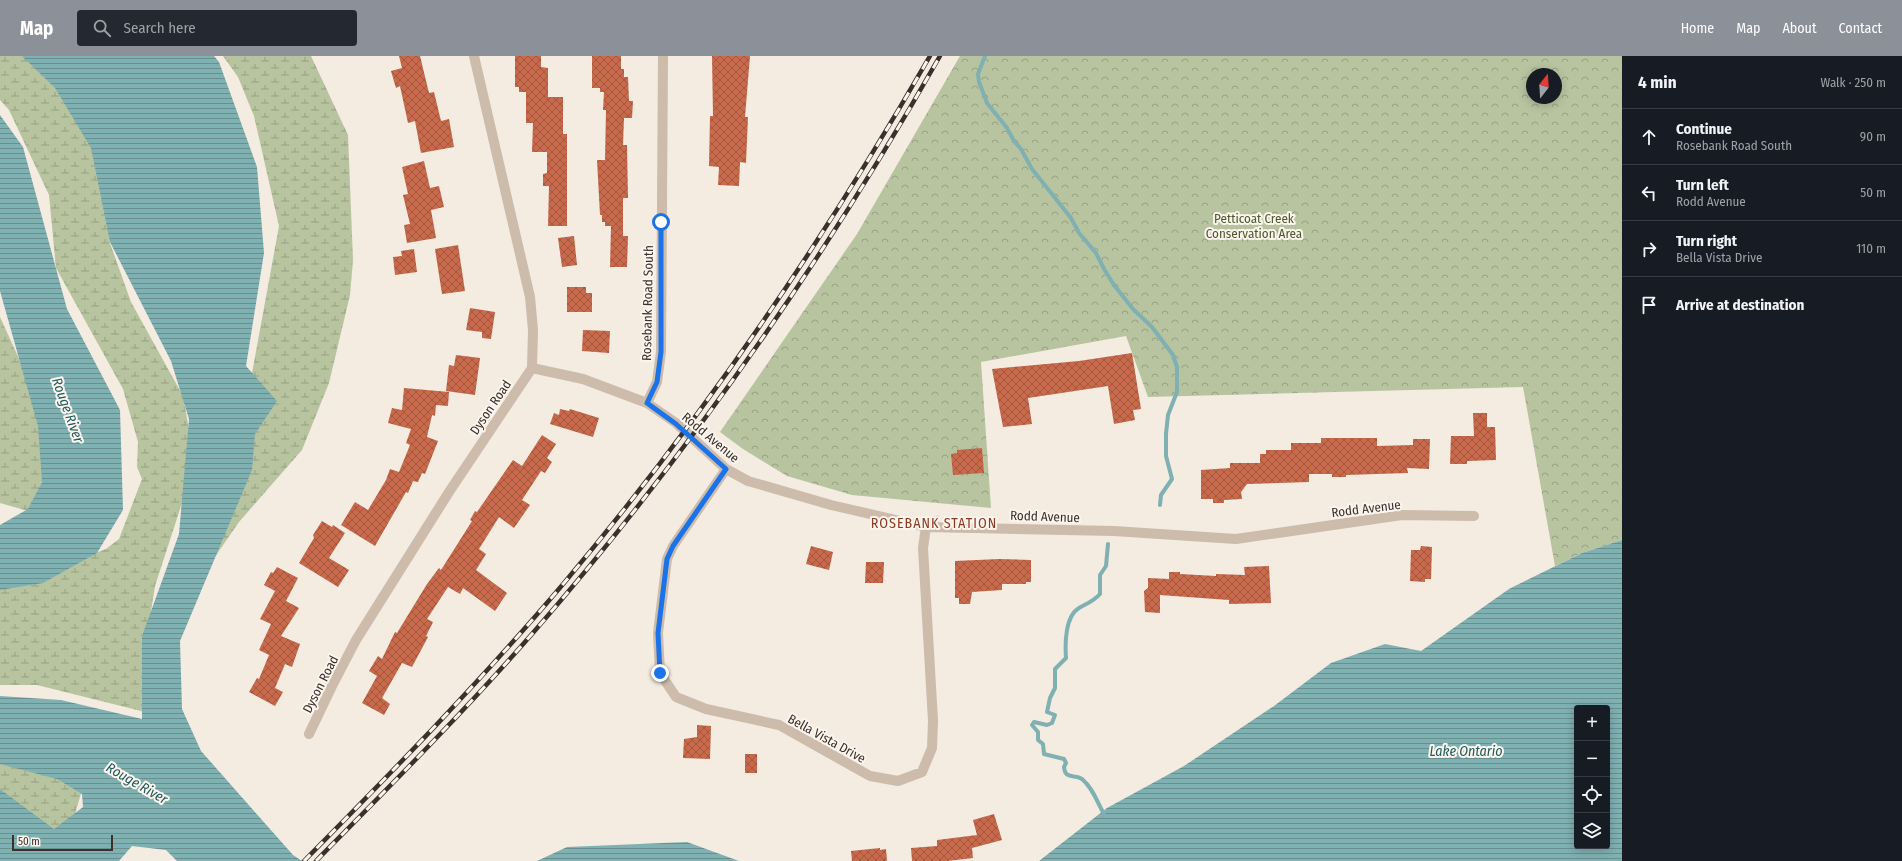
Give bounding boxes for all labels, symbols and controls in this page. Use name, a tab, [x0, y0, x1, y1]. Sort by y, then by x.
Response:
search box	[77, 10, 357, 46]
text: Map	[20, 17, 53, 40]
icon: search	[91, 17, 113, 39]
text: Search here	[123, 19, 196, 37]
text: Home	[1681, 20, 1714, 37]
text: Map	[1736, 20, 1760, 37]
text: About	[1782, 20, 1817, 37]
text: Contact	[1839, 20, 1882, 37]
north arrow	[1526, 68, 1562, 104]
text: 4 min	[1638, 72, 1677, 93]
text: Walk · 250 m	[1821, 75, 1886, 90]
text: Continue	[1676, 120, 1732, 138]
icon: ahead	[1638, 126, 1660, 148]
text: 90 m	[1860, 129, 1886, 144]
text: Rosebank Road South	[1676, 138, 1792, 153]
text: Turn left	[1676, 176, 1729, 194]
icon: left	[1638, 182, 1660, 204]
text: 50 m	[1860, 185, 1886, 200]
text: Rodd Avenue	[1676, 194, 1746, 209]
park label: Petticoat Creek Conservation Area	[1206, 211, 1302, 241]
route start	[652, 213, 670, 231]
text: Turn right	[1676, 232, 1737, 250]
icon: right	[1638, 238, 1660, 260]
text: 110 m	[1856, 241, 1886, 256]
street label: Rosebank Road South	[639, 245, 656, 361]
text: Bella Vista Drive	[1676, 250, 1762, 265]
icon: arrive	[1638, 294, 1660, 316]
text: Arrive at destination	[1676, 296, 1804, 314]
water label: Rouge River	[48, 375, 88, 446]
street label: Dyson Road	[467, 377, 514, 437]
street label: Rodd Avenue	[679, 409, 742, 466]
street label: Rodd Avenue	[1331, 497, 1402, 520]
street label: Rodd Avenue	[1010, 508, 1080, 525]
district label: ROSEBANK STATION	[871, 515, 997, 532]
street label: Dyson Road	[300, 653, 341, 715]
route end	[651, 664, 669, 682]
map controls	[1574, 705, 1610, 849]
button: +	[1574, 705, 1610, 741]
street label: Bella Vista Drive	[785, 711, 868, 766]
button: −	[1574, 741, 1610, 777]
water label: Lake Ontario	[1429, 743, 1503, 760]
water label: Rouge River	[103, 759, 171, 808]
button: locate	[1574, 777, 1610, 813]
button: layers	[1574, 813, 1610, 849]
scale bar	[12, 833, 113, 852]
text: 50 m	[18, 835, 40, 848]

